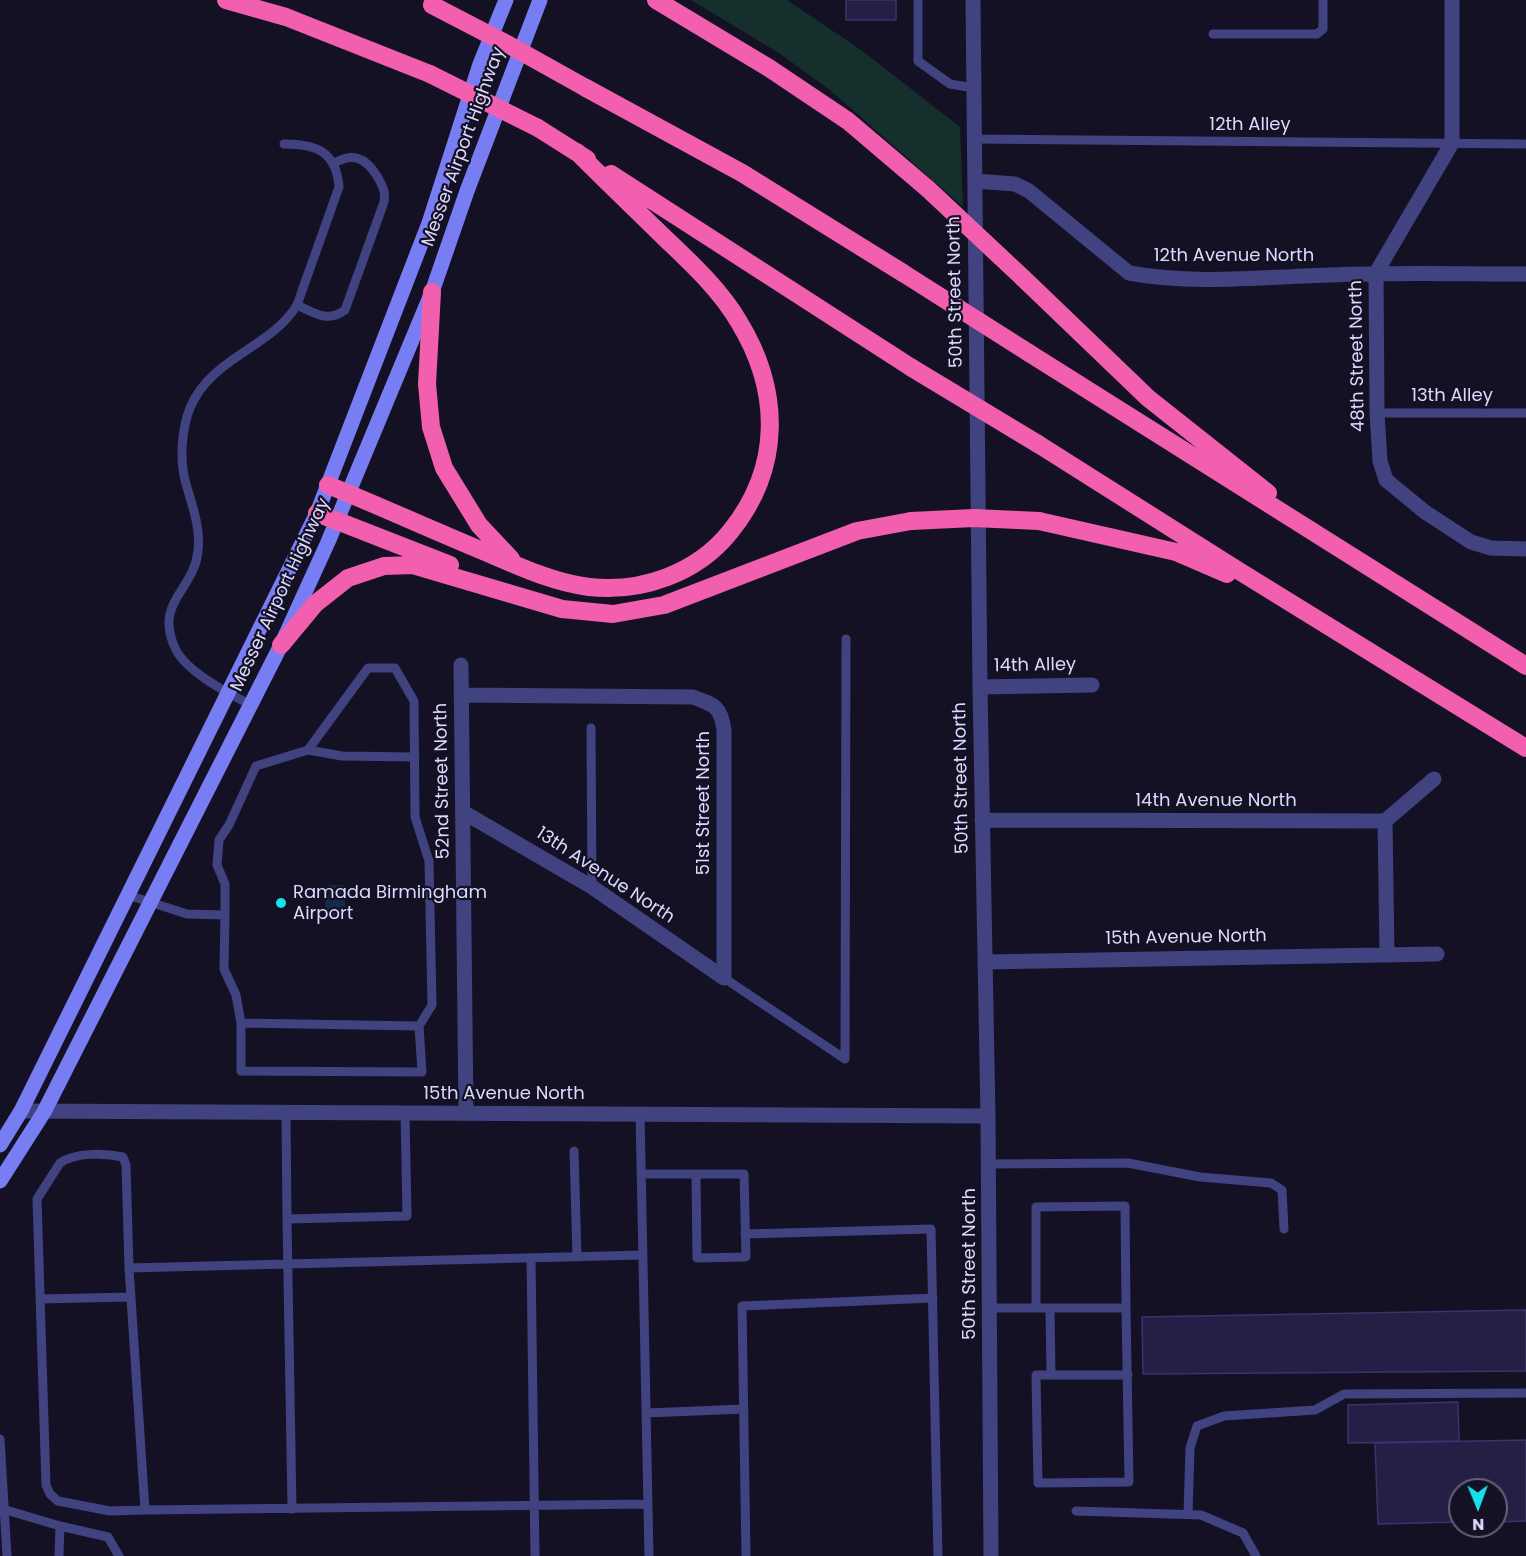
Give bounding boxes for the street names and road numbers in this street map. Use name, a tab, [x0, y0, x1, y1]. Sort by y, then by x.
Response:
street label: Messer Airport Highway	[418, 44, 510, 250]
street label: 12th Alley	[1209, 114, 1291, 136]
street label: 50th Street North	[944, 216, 968, 368]
street label: 12th Avenue North	[1154, 245, 1314, 267]
street label: 48th Street North	[1346, 280, 1370, 432]
street label: 13th Alley	[1411, 385, 1493, 407]
street label: Messer Airport Highway	[227, 495, 335, 695]
street label: 14th Alley	[994, 654, 1076, 678]
street label: 50th Street North	[950, 702, 974, 854]
street label: 52nd Street North	[431, 703, 455, 859]
street label: 51st Street North	[693, 731, 715, 875]
street label: 14th Avenue North	[1135, 790, 1297, 812]
street label: 13th Avenue North	[532, 823, 678, 929]
street label: 15th Avenue North	[1105, 926, 1267, 950]
street label: 15th Avenue North	[423, 1083, 585, 1105]
street label: 50th Street North	[959, 1188, 981, 1340]

